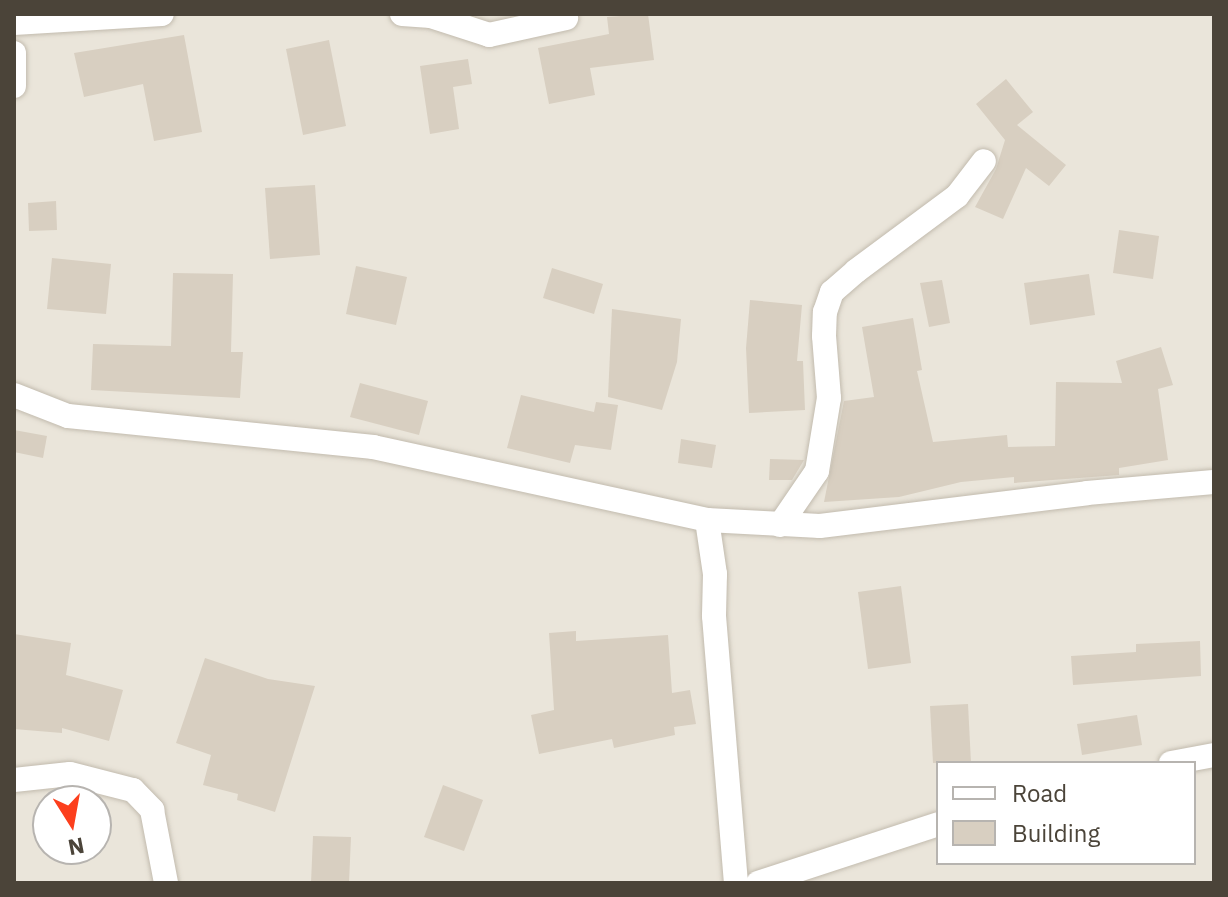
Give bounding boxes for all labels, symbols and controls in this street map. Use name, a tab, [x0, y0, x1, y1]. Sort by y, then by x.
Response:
legend	[936, 761, 1196, 865]
text: Road	[1012, 777, 1067, 809]
north arrow	[32, 785, 112, 865]
text: Building	[1012, 817, 1100, 849]
text: N	[66, 831, 87, 863]

